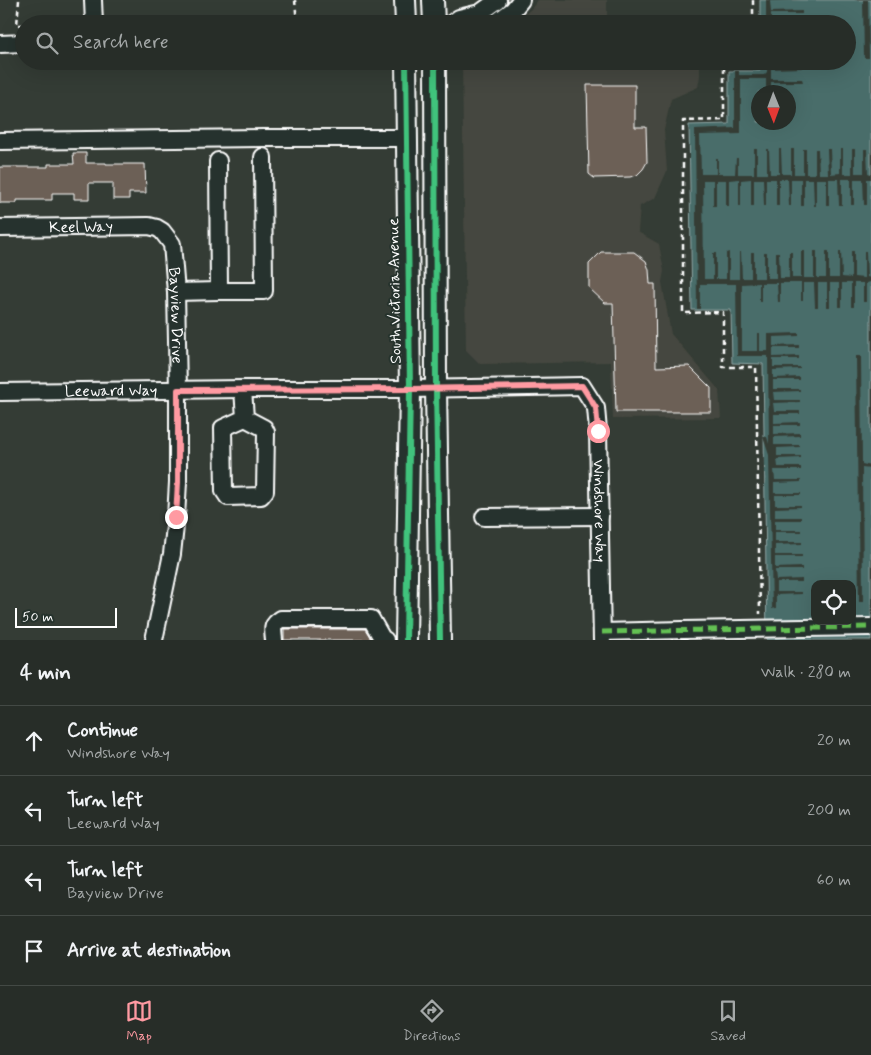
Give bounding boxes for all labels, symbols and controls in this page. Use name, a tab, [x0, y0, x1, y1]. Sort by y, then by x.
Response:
search box	[15, 15, 856, 70]
icon: search	[33, 29, 61, 57]
text: Search here	[73, 30, 169, 55]
north arrow	[751, 85, 796, 130]
street label: Keel Way	[49, 216, 113, 238]
street label: South Victoria Avenue	[383, 218, 407, 364]
street label: Bayview Drive	[163, 266, 188, 364]
street label: Leeward Way	[64, 380, 157, 402]
route start	[587, 420, 610, 443]
street label: Windshore Way	[588, 459, 611, 563]
route end	[165, 506, 188, 529]
map controls	[811, 580, 856, 625]
button: locate	[811, 580, 856, 625]
scale bar	[15, 605, 118, 628]
text: 50 m	[22, 608, 53, 626]
text: 4 min	[20, 659, 71, 687]
text: Walk · 280 m	[761, 662, 851, 683]
text: Continue	[67, 718, 138, 743]
icon: ahead	[20, 727, 48, 755]
text: 20 m	[817, 730, 851, 751]
text: Windshore Way	[67, 743, 170, 764]
text: Turn left	[67, 788, 143, 813]
icon: left	[20, 797, 48, 825]
text: 200 m	[807, 800, 851, 821]
text: Leeward Way	[67, 813, 160, 834]
text: Turn left	[67, 858, 143, 883]
icon: left	[20, 867, 48, 895]
text: 60 m	[817, 870, 851, 891]
text: Bayview Drive	[67, 883, 164, 904]
icon: arrive	[20, 937, 48, 965]
text: Arrive at destination	[67, 938, 231, 963]
tab: Map	[125, 997, 153, 1045]
tab: Directions	[403, 997, 461, 1045]
tab: Saved	[711, 997, 746, 1045]

